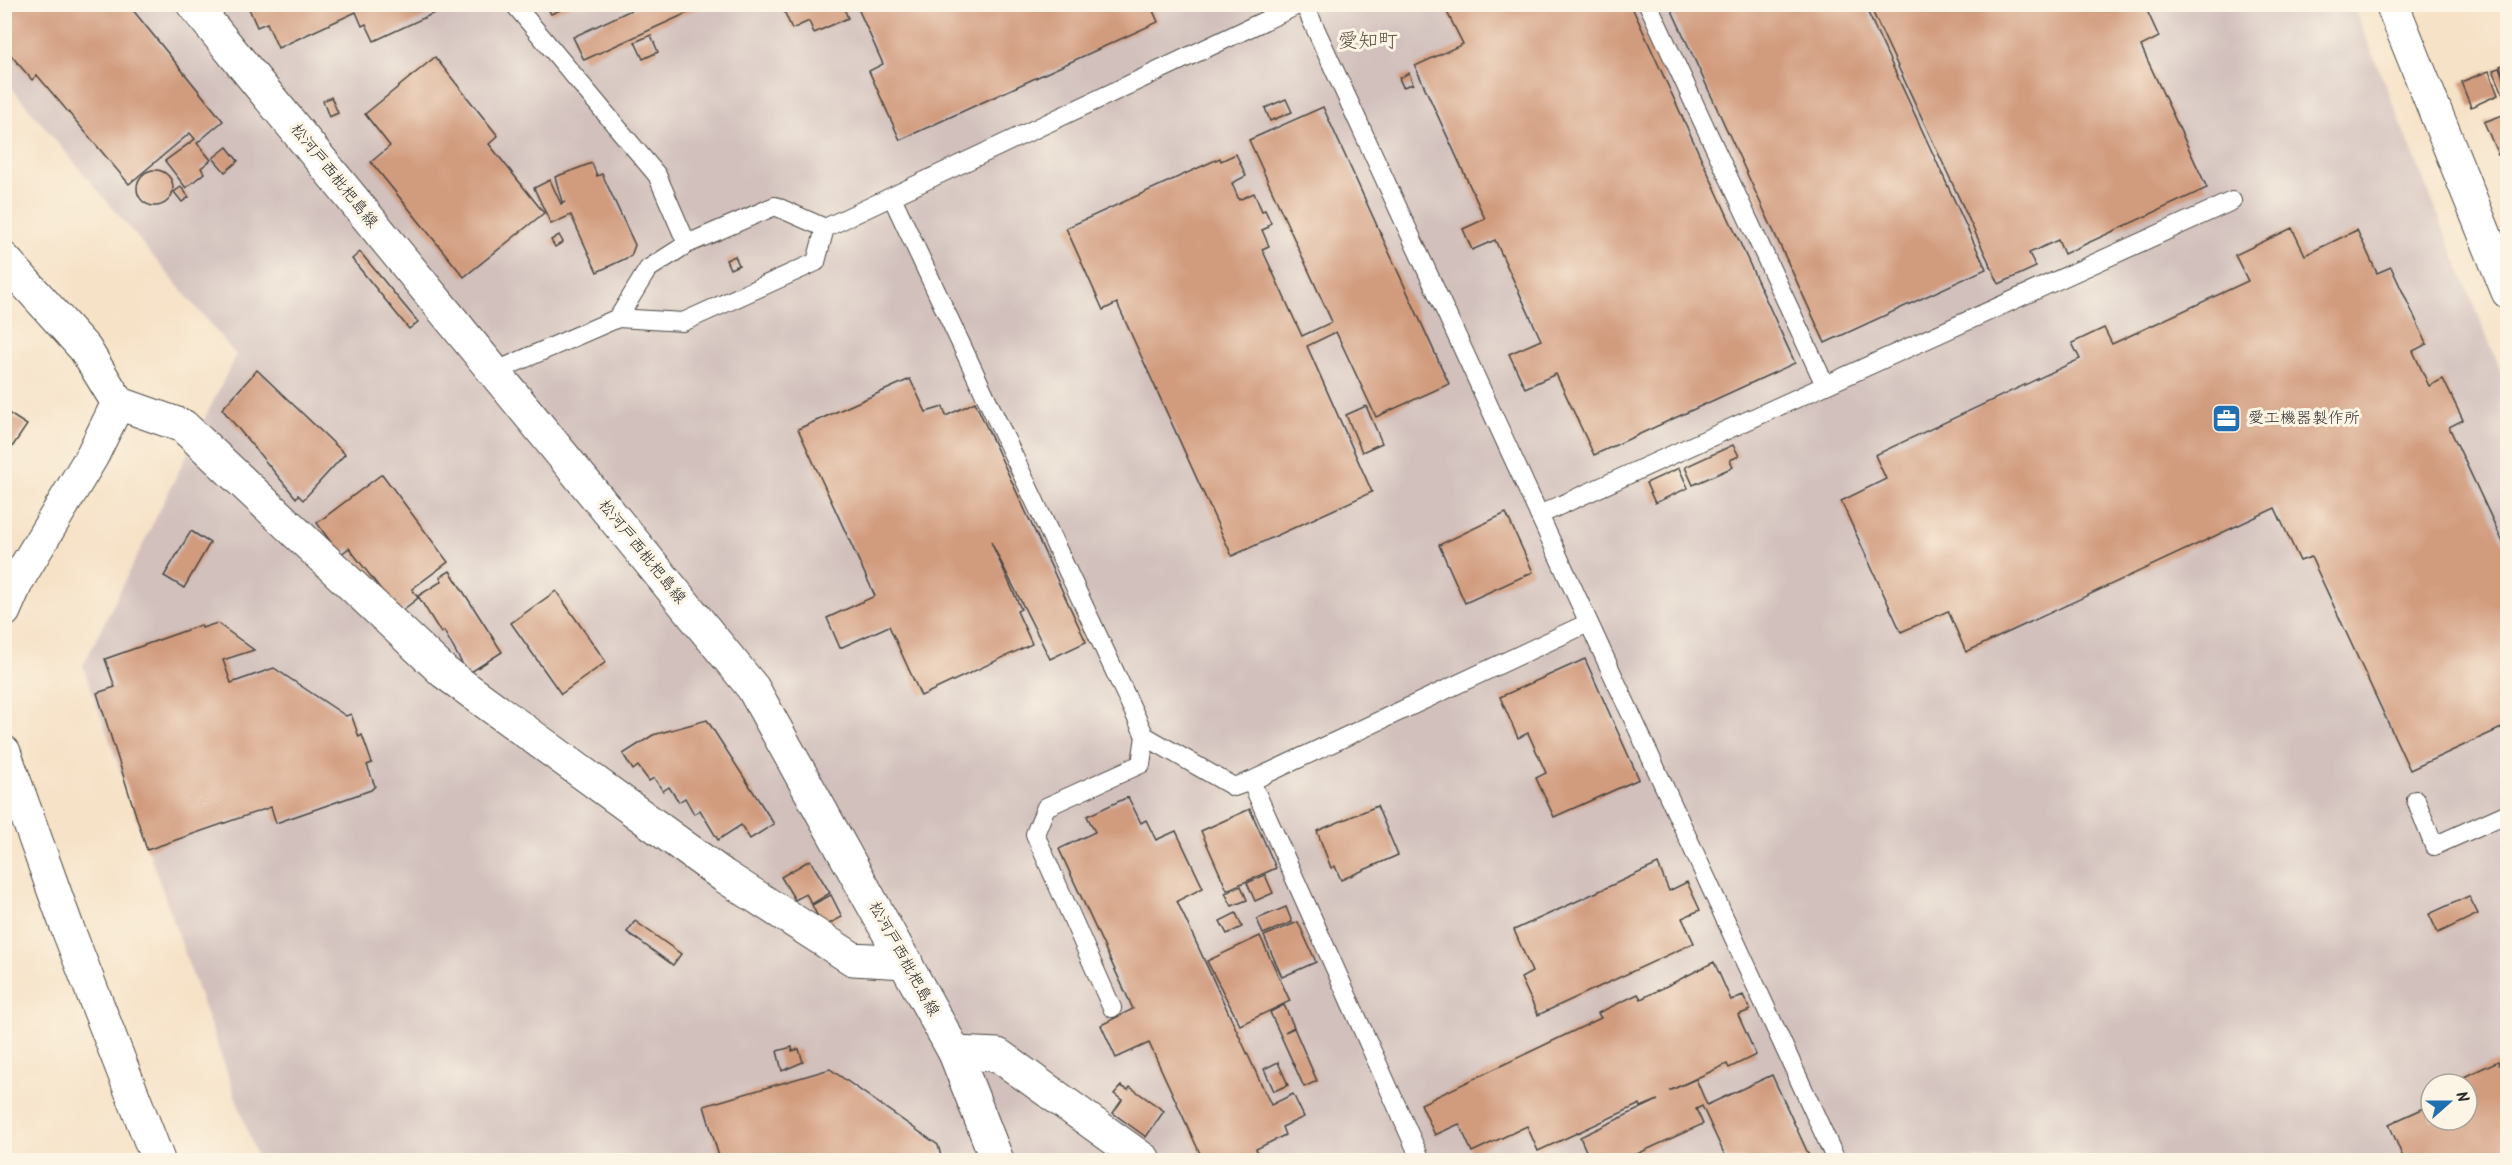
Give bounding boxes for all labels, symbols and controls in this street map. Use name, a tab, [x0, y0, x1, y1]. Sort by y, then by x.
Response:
district label: 愛知町	[1338, 26, 1398, 58]
street label: 松河戸西枇杷島線	[284, 118, 384, 234]
office icon: 愛工機器製作所	[2211, 402, 2243, 434]
place label: 愛工機器製作所	[2248, 406, 2360, 431]
street label: 松河戸西枇杷島線	[592, 494, 692, 610]
street label: 松河戸西枇杷島線	[862, 897, 946, 1021]
north arrow	[2419, 1072, 2479, 1132]
text: N	[2448, 1088, 2475, 1106]

